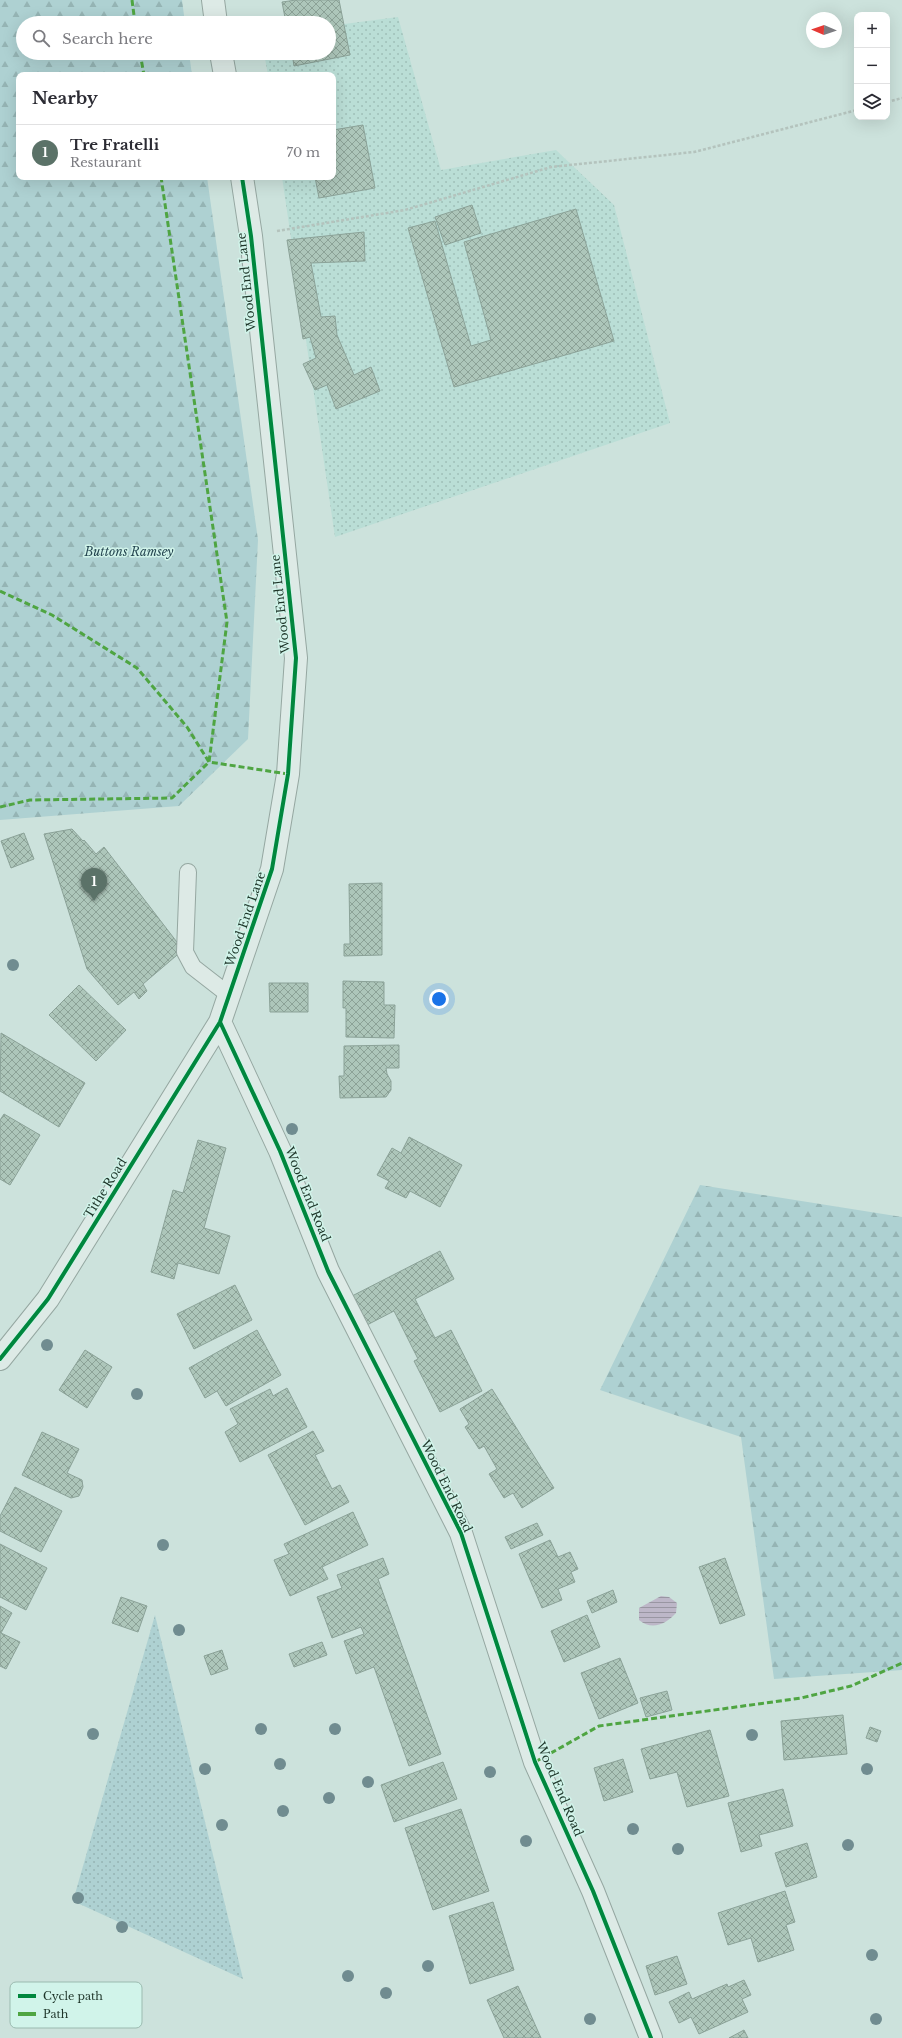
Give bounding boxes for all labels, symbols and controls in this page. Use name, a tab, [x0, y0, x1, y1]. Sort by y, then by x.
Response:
north arrow	[806, 12, 842, 48]
map controls	[854, 12, 890, 120]
button: +	[854, 12, 890, 48]
search box	[16, 16, 336, 60]
icon: search	[30, 27, 52, 49]
text: Search here	[62, 29, 153, 48]
button: −	[854, 48, 890, 84]
button: layers	[854, 84, 890, 120]
text: Nearby	[32, 88, 98, 109]
text: Tre Fratelli	[70, 135, 159, 154]
text: 1	[42, 144, 48, 161]
text: 70 m	[287, 144, 320, 161]
text: Restaurant	[70, 154, 142, 171]
street label: Wood End Lane	[233, 232, 259, 333]
park label: Buttons Ramsey	[84, 544, 174, 559]
street label: Wood End Lane	[267, 554, 293, 655]
pin: 1	[81, 868, 107, 901]
street label: Wood End Lane	[221, 869, 268, 969]
your location	[429, 989, 449, 1009]
street label: Wood End Road	[282, 1143, 334, 1244]
street label: Tithe Road	[81, 1155, 129, 1221]
street label: Wood End Road	[418, 1436, 476, 1535]
street label: Wood End Road	[533, 1739, 587, 1838]
legend	[10, 1982, 142, 2028]
text: Cycle path	[43, 1989, 103, 2003]
text: Path	[43, 2007, 69, 2021]

